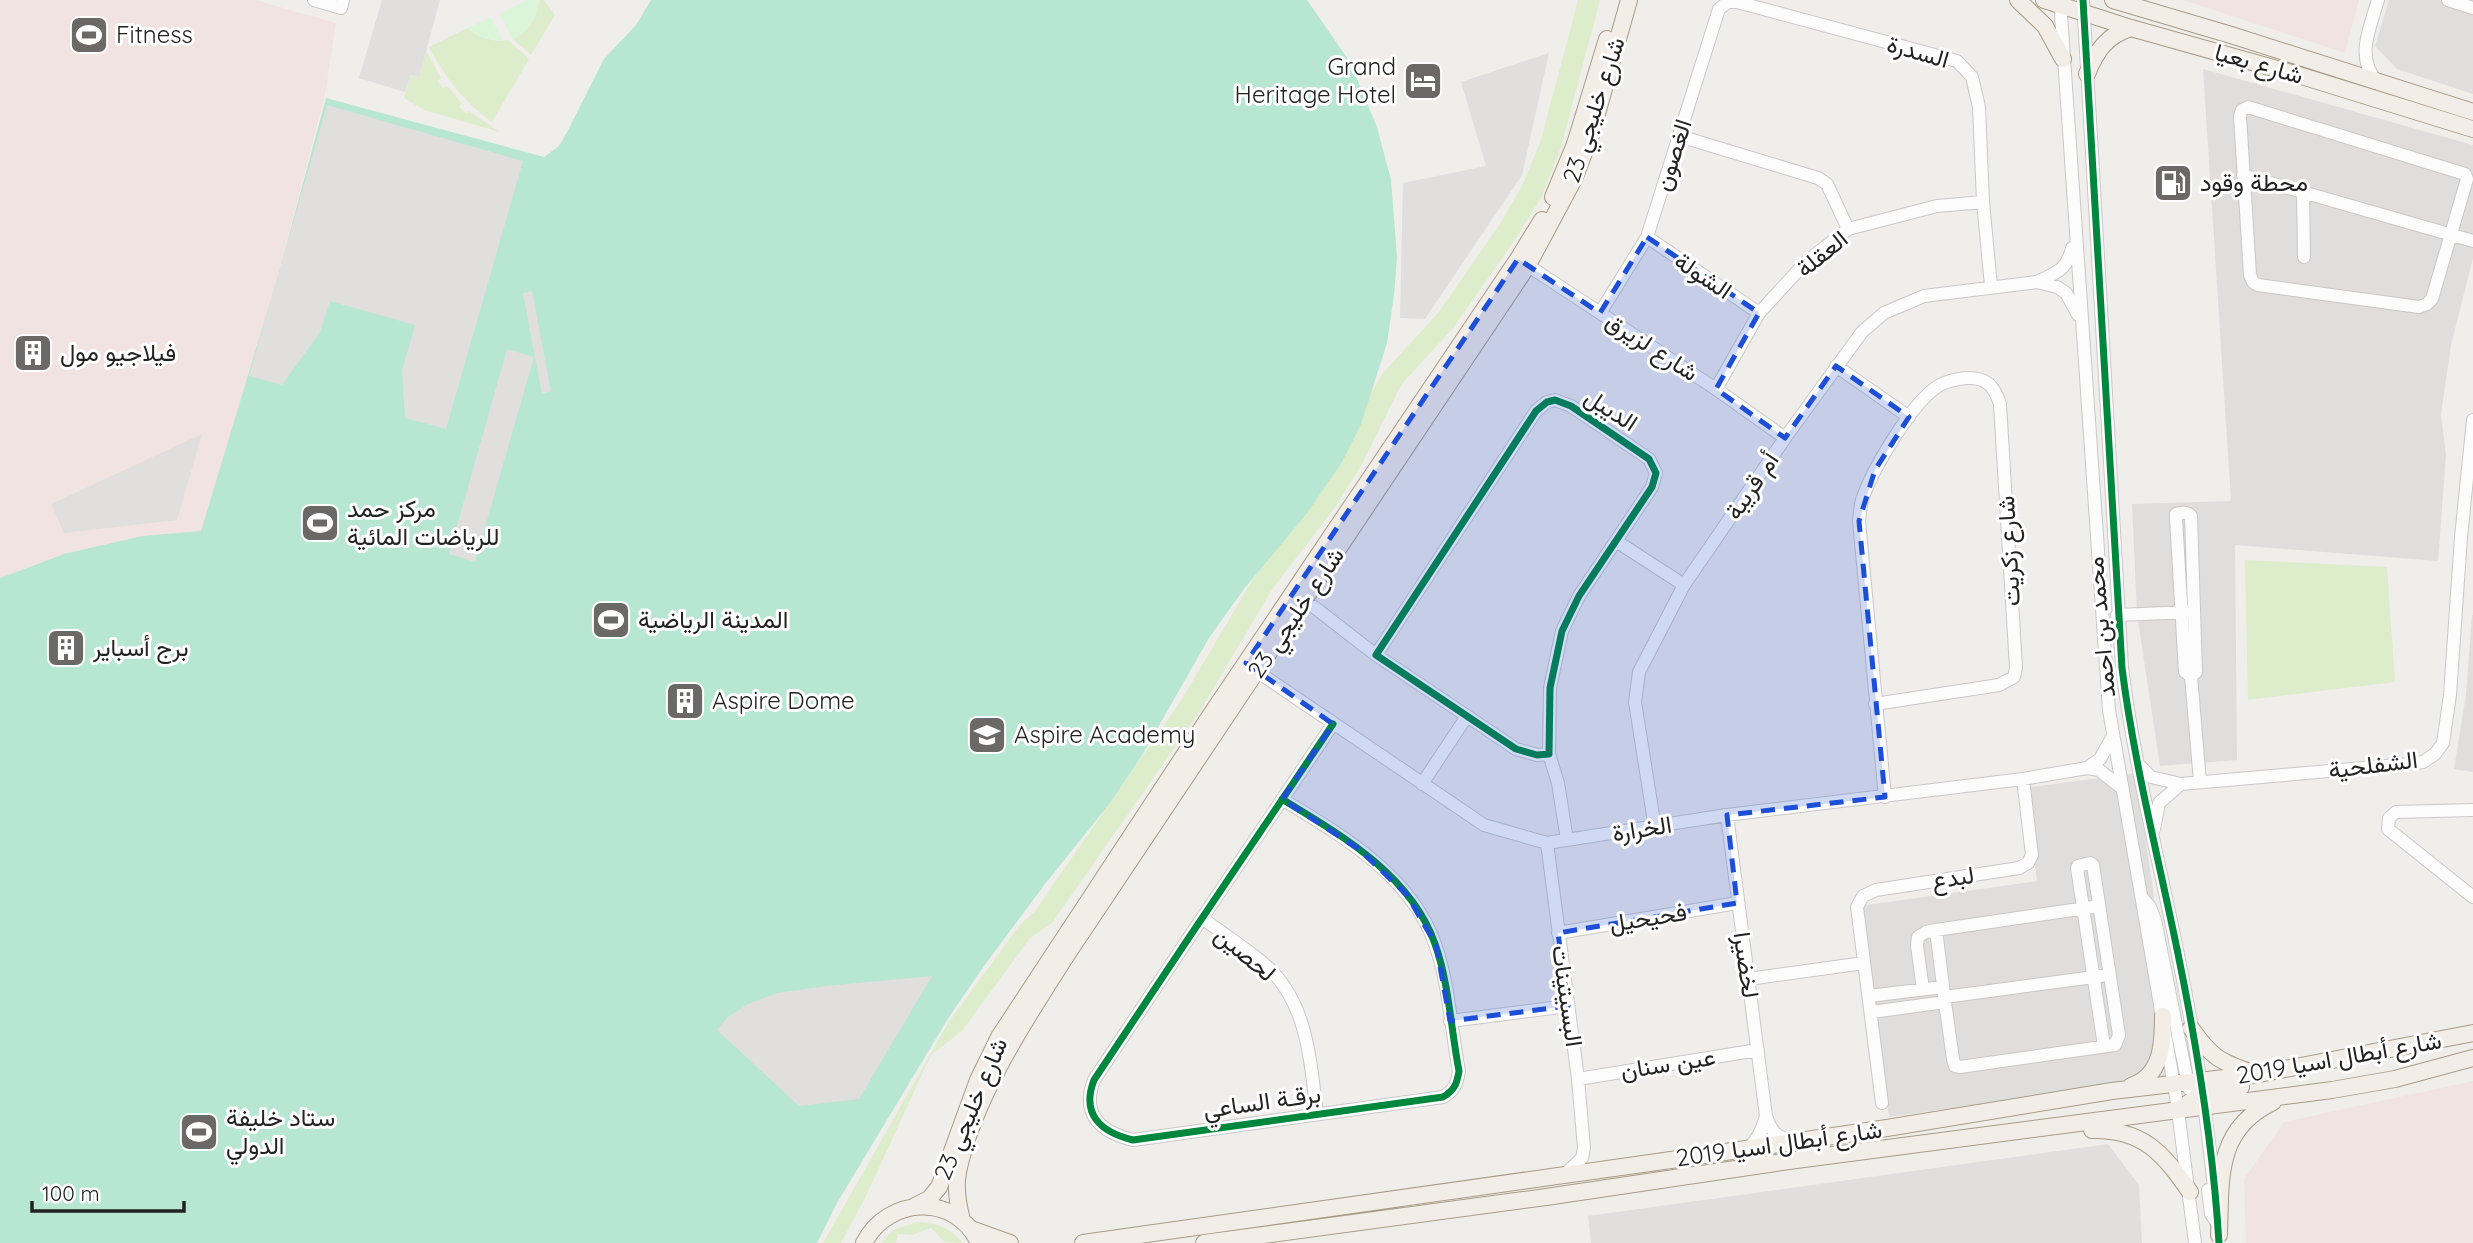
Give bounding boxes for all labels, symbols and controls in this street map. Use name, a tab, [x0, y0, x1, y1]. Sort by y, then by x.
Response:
sports icon: Fitness	[68, 14, 110, 56]
place label: Fitness	[116, 19, 193, 49]
street label: السدرة	[1884, 28, 1953, 75]
street label: شارع خليجي 23	[1555, 33, 1635, 188]
street label: شارع بعيا	[2211, 36, 2307, 92]
place label: Grand Heritage Hotel	[1235, 51, 1396, 109]
hotel icon: Grand Heritage Hotel	[1402, 60, 1444, 102]
street label: الغصون	[1646, 115, 1699, 195]
fuel station icon: محطة وقود	[2152, 162, 2194, 204]
place label: محطة وقود	[2200, 167, 2308, 198]
street label: العقلة	[1789, 223, 1853, 283]
street label: الشولة	[1669, 245, 1738, 306]
street label: شارع لزيرق	[1599, 305, 1705, 389]
building icon: فيلاجيو مول	[12, 332, 54, 374]
place label: فيلاجيو مول	[60, 337, 176, 368]
street label: الديبل	[1579, 381, 1644, 437]
street label: أم قريبة	[1718, 446, 1786, 526]
place label: مركز حمد للرياضات المائية	[347, 493, 500, 552]
street label: شارع زكريت	[1990, 495, 2028, 607]
sports icon: مركز حمد للرياضات المائية	[299, 502, 341, 544]
street label: شارع خليجي 23	[1240, 541, 1354, 686]
street label: محمد بن احمد	[2079, 555, 2121, 699]
sports icon: المدينة الرياضية	[590, 599, 632, 641]
place label: المدينة الرياضية	[638, 604, 788, 635]
building icon: برج أسباير	[45, 627, 87, 669]
place label: برج أسباير	[92, 632, 189, 664]
building icon: Aspire Dome	[664, 680, 706, 722]
place label: Aspire Dome	[712, 685, 855, 715]
school or university icon: Aspire Academy	[966, 714, 1008, 756]
place label: Aspire Academy	[1014, 719, 1195, 749]
street label: الشفلحية	[2326, 744, 2419, 784]
street label: الخرارة	[1610, 809, 1674, 848]
street label: لبدع	[1929, 859, 1977, 897]
street label: فحيحيل	[1607, 896, 1689, 938]
street label: لحصين	[1209, 919, 1282, 987]
street label: لخضيرا	[1727, 930, 1766, 1000]
street label: البسيتينات	[1546, 943, 1590, 1049]
street label: شارع أبطال اسيا 2019	[2234, 1024, 2444, 1092]
street label: شارع خليجي 23	[927, 1033, 1018, 1186]
street label: عين سنان	[1618, 1041, 1717, 1085]
street label: برقـة الساعي	[1201, 1078, 1323, 1129]
place label: ستاد خليفة الدولي	[226, 1102, 335, 1165]
sports icon: ستاد خليفة الدولي	[178, 1111, 220, 1153]
street label: شارع أبطال اسيا 2019	[1674, 1114, 1884, 1174]
scale bar	[32, 1170, 184, 1214]
text: 100 m	[42, 1180, 100, 1206]

